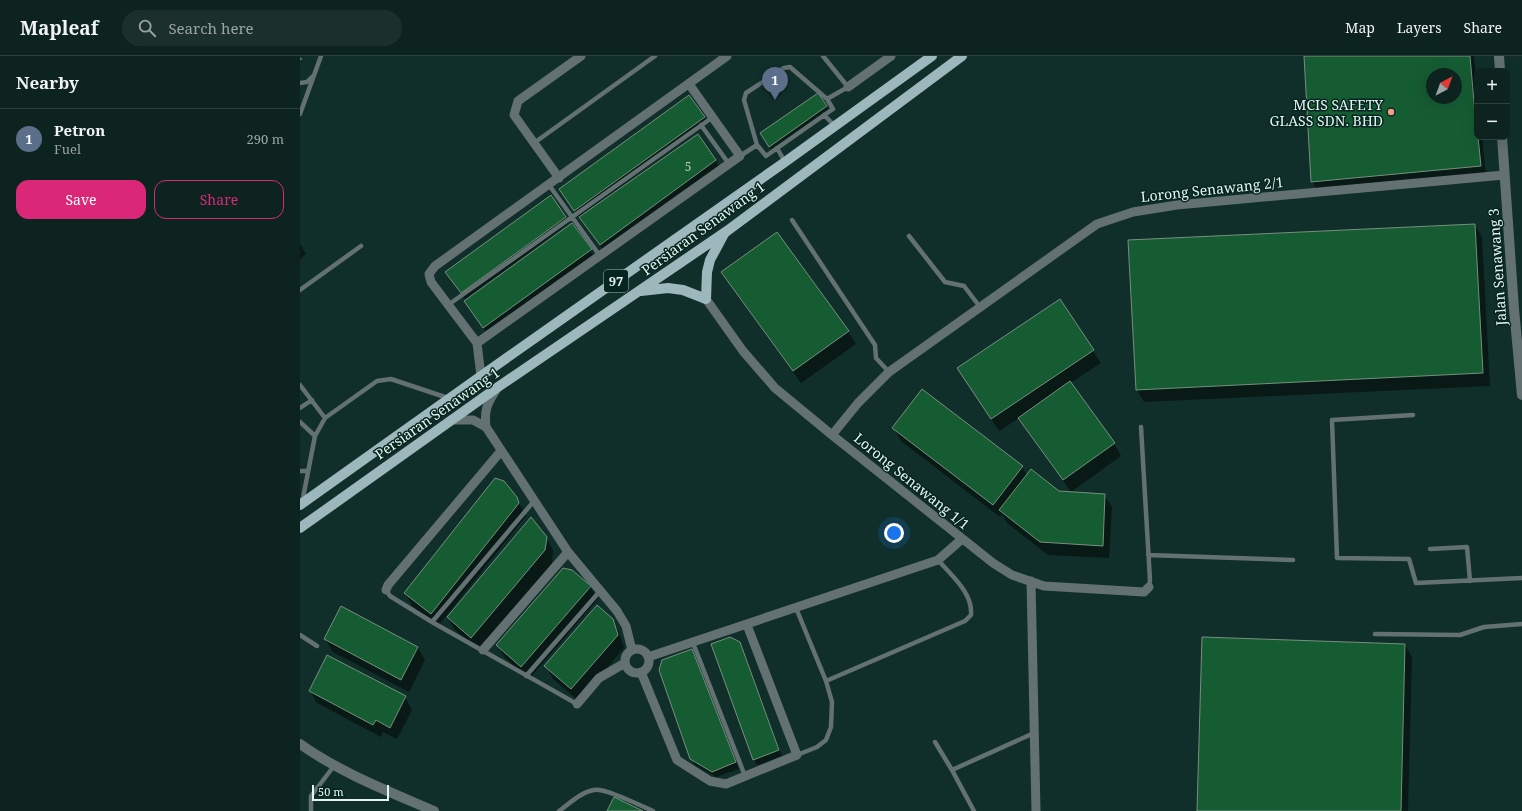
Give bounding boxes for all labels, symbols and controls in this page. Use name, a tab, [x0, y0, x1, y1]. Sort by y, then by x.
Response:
search box	[122, 10, 402, 46]
text: Mapleaf	[20, 15, 98, 41]
icon: search	[136, 17, 158, 39]
text: Search here	[168, 18, 254, 38]
text: Map	[1345, 18, 1375, 37]
text: Layers	[1397, 18, 1442, 37]
text: Share	[1464, 18, 1502, 37]
pin: 1	[762, 67, 788, 100]
north arrow	[1426, 68, 1462, 104]
map controls	[1474, 68, 1510, 140]
button: +	[1474, 68, 1510, 104]
text: Nearby	[16, 71, 79, 94]
place label: MCIS SAFETY GLASS SDN. BHD	[1269, 95, 1383, 130]
button: −	[1474, 104, 1510, 140]
marker: MCIS SAFETY GLASS SDN. BHD	[1386, 107, 1396, 117]
text: Petron	[54, 120, 105, 140]
text: 1	[25, 130, 33, 148]
text: 290 m	[247, 130, 284, 148]
text: Fuel	[54, 140, 81, 158]
house number: 5	[685, 158, 691, 175]
street label: Lorong Senawang 2/1	[1140, 172, 1284, 206]
street label: Persiaran Senawang 1	[638, 177, 768, 279]
button: Save	[16, 180, 146, 219]
button: Share	[154, 180, 284, 219]
street label: Jalan Senawang 3	[1483, 207, 1511, 327]
road number: 97	[604, 270, 628, 292]
street label: Persiaran Senawang 1	[371, 363, 503, 463]
street label: Lorong Senawang 1/1	[850, 428, 974, 534]
your location	[884, 523, 904, 543]
scale bar	[312, 783, 389, 802]
text: 50 m	[318, 784, 344, 799]

